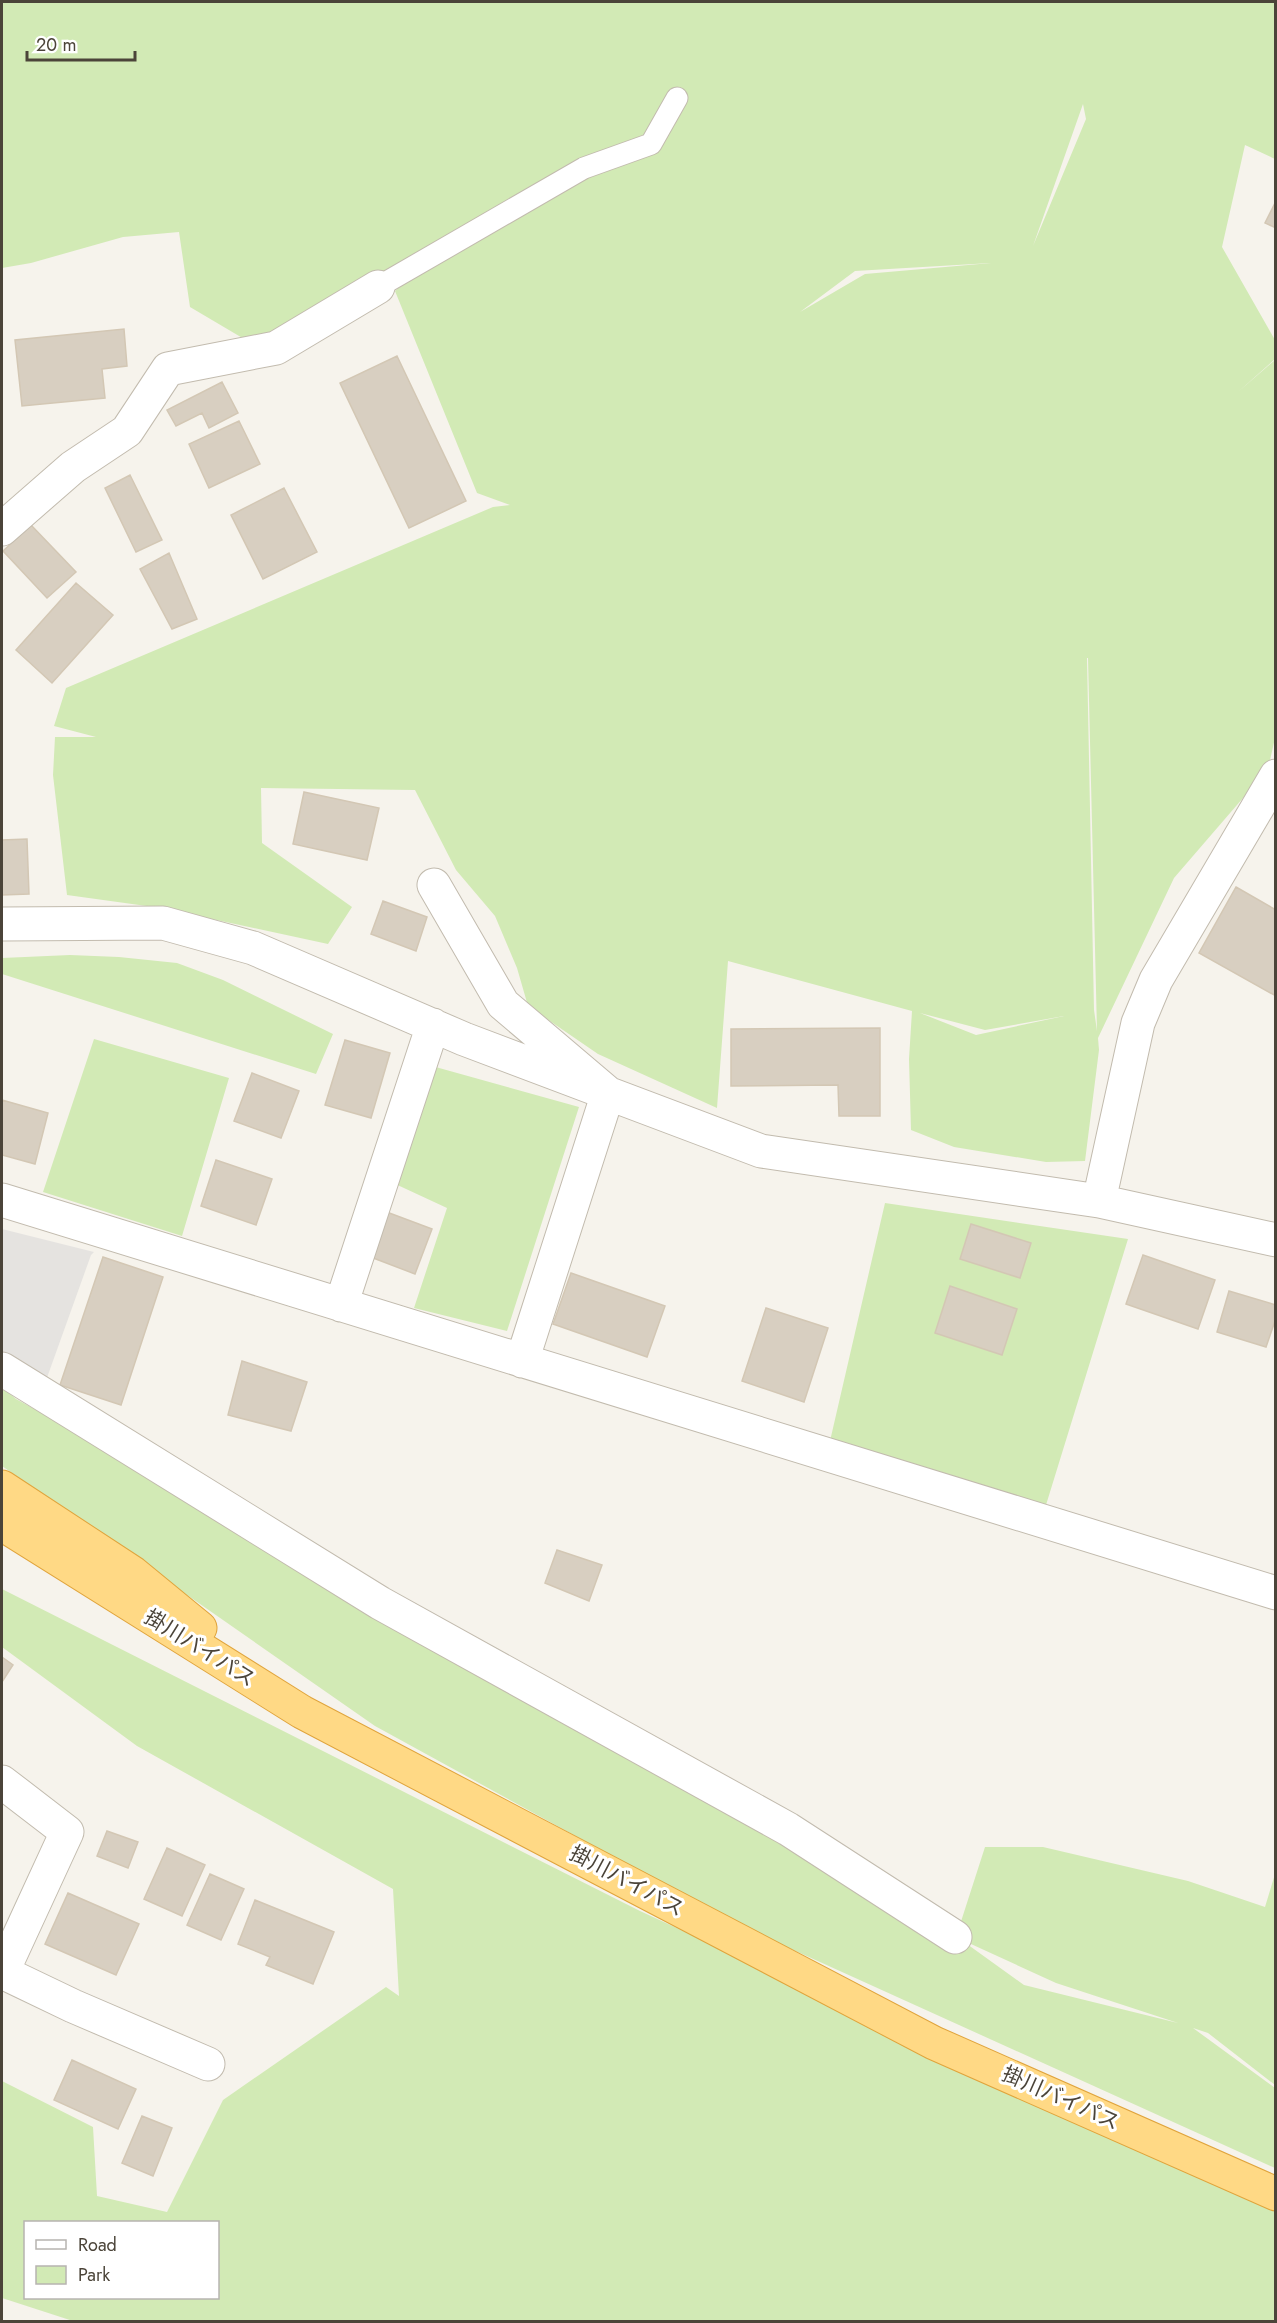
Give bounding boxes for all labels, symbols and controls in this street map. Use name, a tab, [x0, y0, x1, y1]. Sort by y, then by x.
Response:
scale bar	[27, 24, 135, 62]
text: 20 m	[36, 32, 76, 58]
street label: 掛川バイパス	[139, 1602, 261, 1694]
street label: 掛川バイパス	[565, 1838, 689, 1924]
street label: 掛川バイパス	[998, 2059, 1124, 2137]
legend	[24, 2221, 219, 2299]
text: Road	[78, 2232, 117, 2258]
text: Park	[78, 2262, 110, 2288]

